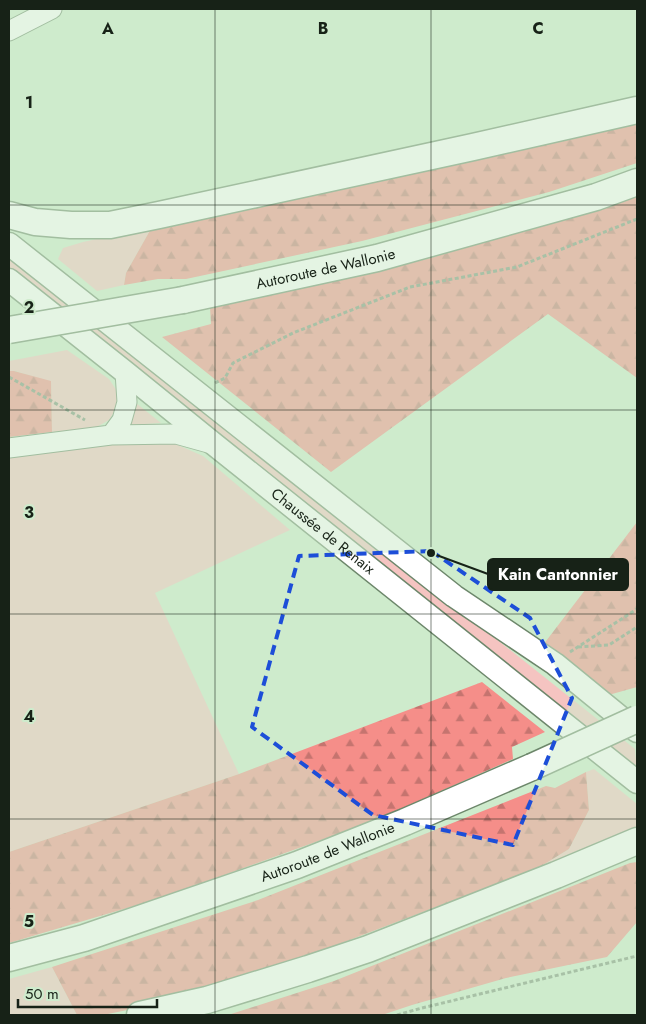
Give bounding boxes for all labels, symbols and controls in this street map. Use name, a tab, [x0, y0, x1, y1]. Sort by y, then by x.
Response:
text: A	[101, 17, 114, 40]
text: B	[318, 17, 328, 40]
text: C	[532, 17, 544, 40]
text: 1	[25, 91, 33, 114]
street label: Autoroute de Wallonie	[254, 242, 398, 295]
text: 2	[24, 296, 34, 319]
street label: Chaussée de Renaix	[266, 483, 380, 580]
text: 3	[24, 501, 34, 524]
callout: Kain Cantonnier	[488, 559, 628, 590]
text: Kain Cantonnier	[498, 563, 619, 586]
text: 4	[23, 705, 35, 728]
street label: Autoroute de Wallonie	[258, 816, 398, 888]
text: 5	[24, 910, 34, 933]
scale bar	[18, 976, 156, 1008]
text: 50 m	[25, 983, 59, 1005]

